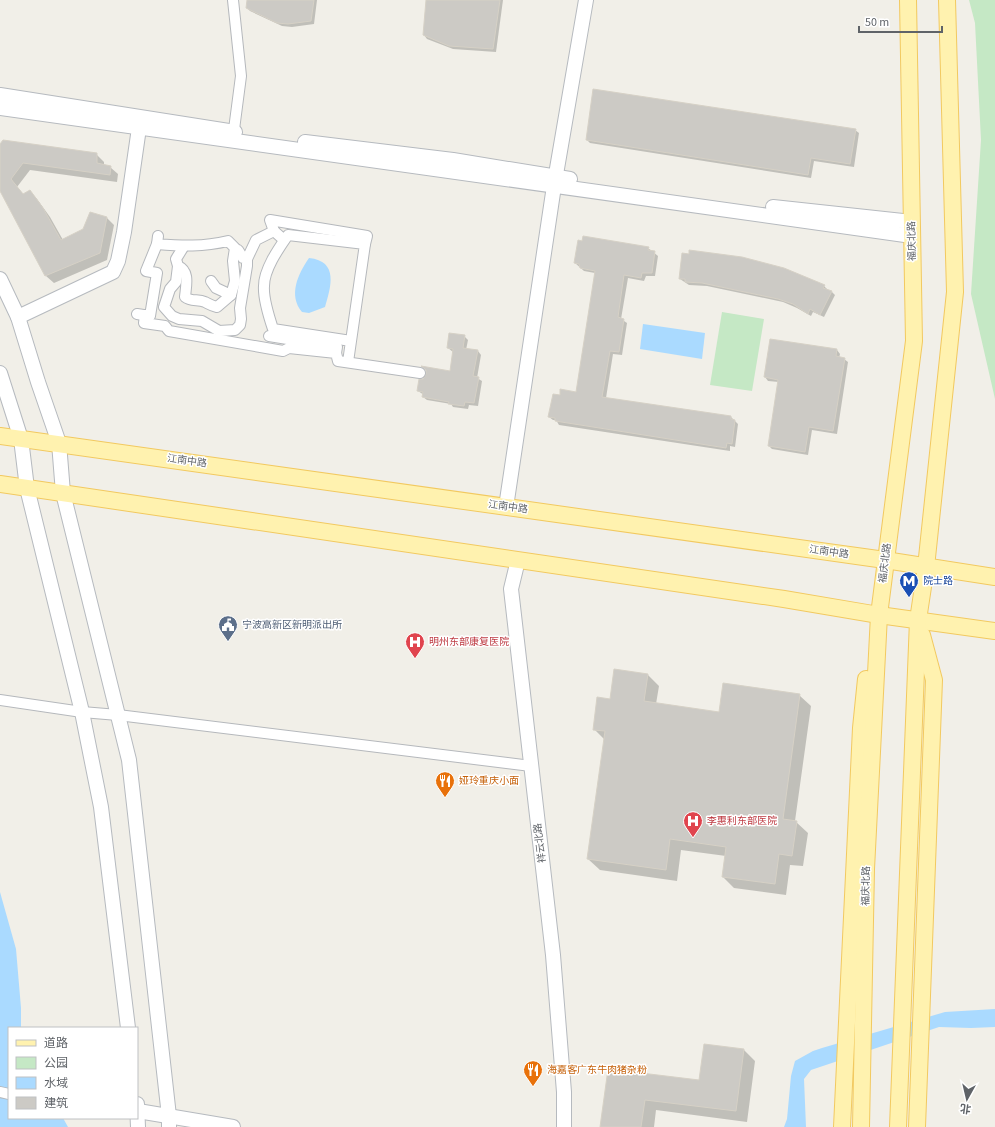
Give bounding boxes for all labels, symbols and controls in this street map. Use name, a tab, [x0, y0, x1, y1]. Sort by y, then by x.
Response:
scale bar	[859, 8, 942, 34]
text: 50 m	[865, 14, 889, 31]
street label: 福庆北路	[905, 221, 919, 261]
street label: 江南中路	[166, 451, 208, 471]
street label: 江南中路	[487, 497, 529, 517]
street label: 江南中路	[808, 542, 850, 562]
street label: 福庆北路	[876, 542, 894, 584]
metro station icon: 院士路	[898, 570, 920, 598]
place label: 院士路	[923, 574, 953, 588]
public building icon: 宁波高新区新明派出所	[217, 614, 239, 642]
place label: 宁波高新区新明派出所	[242, 618, 342, 632]
hospital icon: 明州东部康复医院	[404, 631, 426, 659]
place label: 明州东部康复医院	[429, 635, 509, 649]
restaurant icon: 娅玲重庆小面	[434, 770, 456, 798]
place label: 娅玲重庆小面	[459, 774, 519, 788]
hospital icon: 李惠利东部医院	[682, 810, 704, 838]
place label: 李惠利东部医院	[707, 814, 777, 828]
street label: 祥云北路	[531, 822, 549, 864]
street label: 福庆北路	[859, 866, 873, 906]
legend	[8, 1027, 138, 1119]
text: 道路	[44, 1035, 68, 1052]
text: 公园	[44, 1055, 68, 1072]
restaurant icon: 海嘉客广东牛肉猪杂粉	[522, 1059, 544, 1087]
place label: 海嘉客广东牛肉猪杂粉	[547, 1063, 647, 1077]
text: 水域	[44, 1075, 68, 1092]
north arrow	[947, 1079, 987, 1119]
text: 建筑	[44, 1095, 68, 1112]
text: 北	[959, 1100, 972, 1117]

